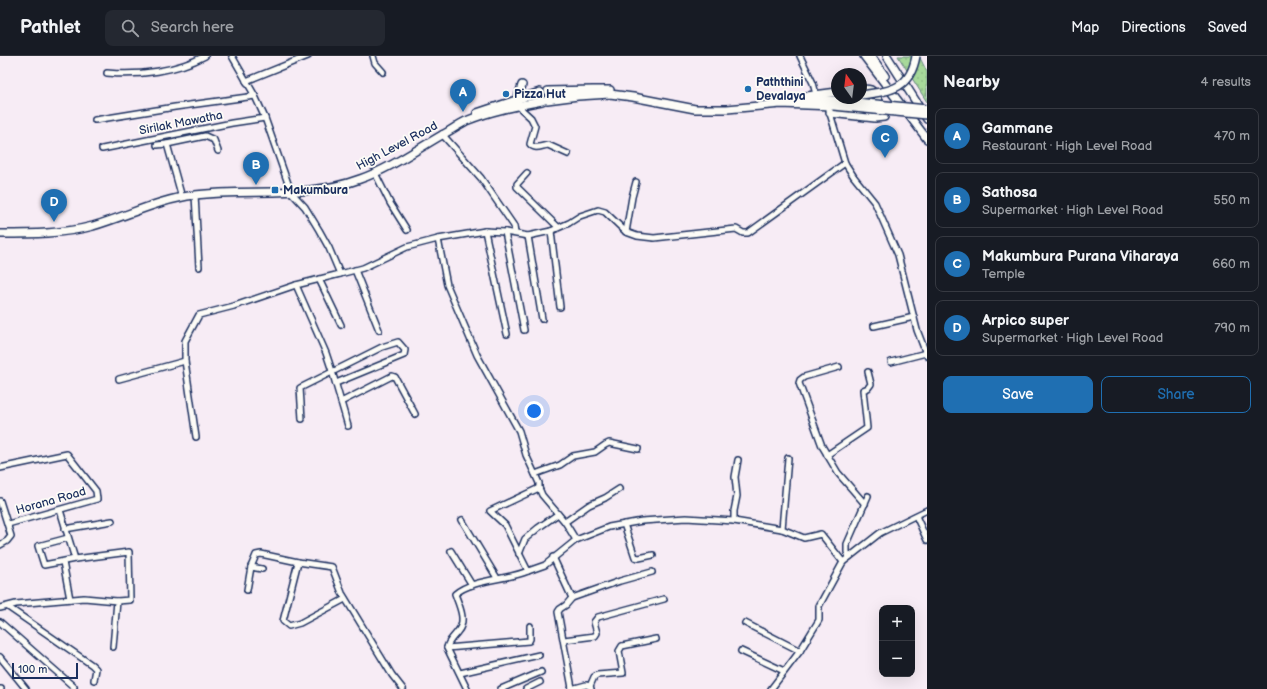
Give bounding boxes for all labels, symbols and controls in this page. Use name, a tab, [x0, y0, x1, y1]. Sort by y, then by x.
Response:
search box	[105, 10, 385, 46]
text: Pathlet	[20, 16, 81, 39]
icon: search	[119, 17, 141, 39]
text: Search here	[151, 18, 234, 37]
text: Map	[1071, 19, 1099, 36]
text: Directions	[1121, 19, 1186, 36]
text: Saved	[1208, 19, 1247, 36]
north arrow	[831, 68, 867, 104]
text: Nearby	[943, 72, 1000, 92]
text: 4 results	[1201, 74, 1251, 90]
place label: Paththini Devalaya	[756, 75, 806, 104]
pin: A	[450, 79, 476, 112]
marker: Paththini Devalaya	[743, 84, 753, 94]
place label: Pizza Hut	[514, 87, 566, 102]
marker: Pizza Hut	[501, 89, 511, 99]
street label: Sirilak Mawatha	[138, 108, 224, 138]
street label: High Level Road	[354, 118, 440, 174]
text: Gammane	[982, 119, 1053, 138]
pin: C	[872, 125, 898, 158]
text: A	[953, 128, 961, 144]
text: 470 m	[1214, 128, 1250, 144]
text: Restaurant · High Level Road	[982, 138, 1152, 154]
pin: B	[243, 152, 269, 185]
place label: Makumbura	[283, 183, 348, 198]
text: Sathosa	[982, 183, 1037, 202]
marker: Makumbura	[270, 185, 280, 195]
pin: D	[41, 189, 67, 222]
text: B	[952, 192, 962, 208]
text: 550 m	[1213, 192, 1250, 208]
text: Supermarket · High Level Road	[982, 202, 1163, 218]
text: Makumbura Purana Viharaya	[982, 247, 1179, 266]
text: C	[952, 256, 962, 272]
text: 660 m	[1212, 256, 1250, 272]
text: Temple	[982, 266, 1025, 282]
text: Arpico super	[982, 311, 1069, 330]
text: D	[952, 320, 962, 336]
text: 790 m	[1214, 320, 1250, 336]
text: Supermarket · High Level Road	[982, 330, 1163, 346]
button: Save	[943, 376, 1093, 413]
button: Share	[1101, 376, 1251, 413]
your location	[524, 401, 544, 421]
street label: Horana Road	[14, 484, 88, 518]
map controls	[879, 605, 915, 677]
button: +	[879, 605, 915, 641]
button: −	[879, 641, 915, 677]
scale bar	[12, 661, 78, 680]
text: 100 m	[18, 663, 47, 676]

